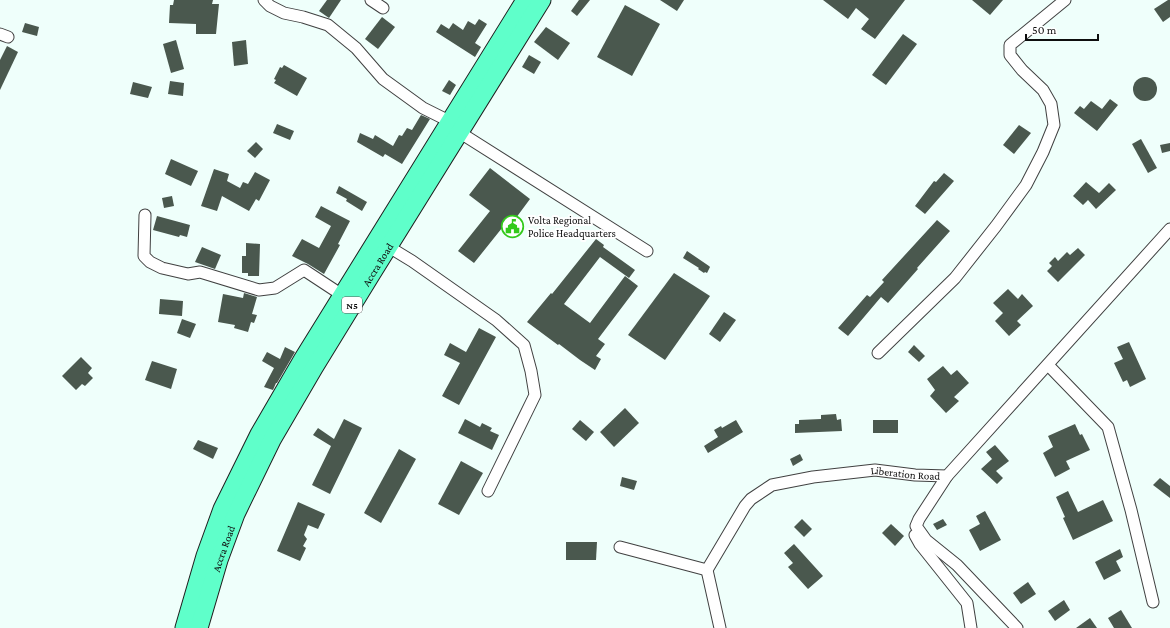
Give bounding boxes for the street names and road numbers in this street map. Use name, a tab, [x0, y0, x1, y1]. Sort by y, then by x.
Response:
street label: Accra Road	[360, 241, 396, 288]
road number: N5	[342, 297, 362, 313]
street label: Liberation Road	[870, 464, 941, 482]
street label: Accra Road	[210, 524, 237, 573]

